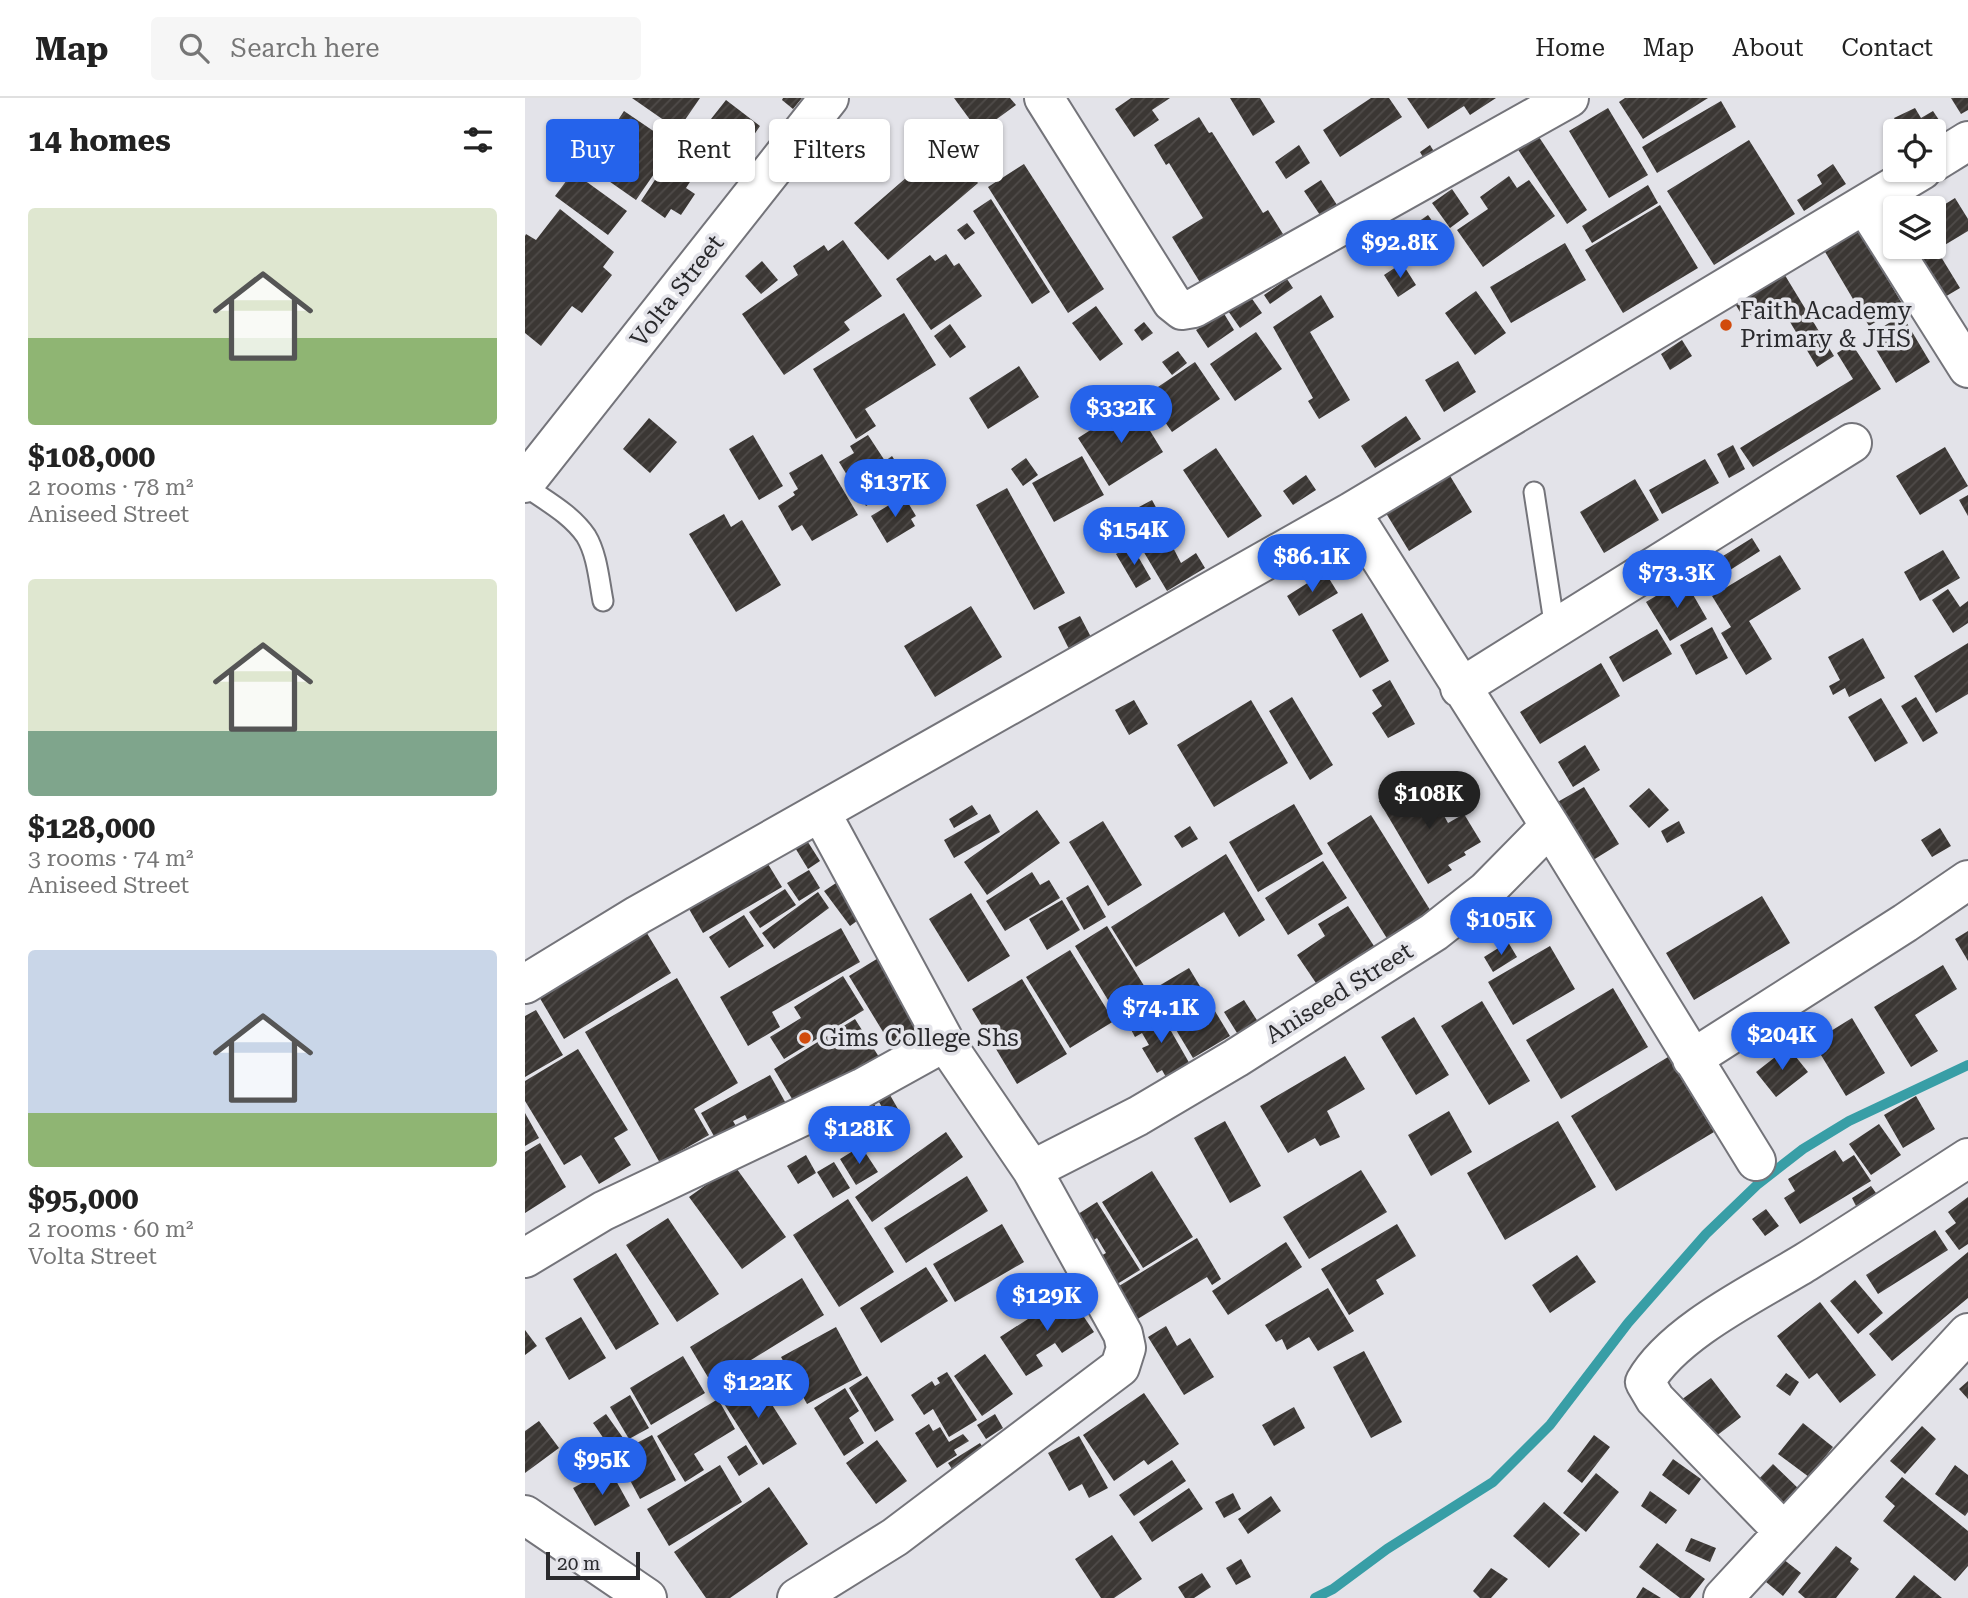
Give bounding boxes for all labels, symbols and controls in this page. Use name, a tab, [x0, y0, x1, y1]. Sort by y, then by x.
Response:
search box	[151, 17, 641, 80]
text: Map	[35, 29, 109, 68]
icon: search	[175, 29, 213, 67]
text: Search here	[231, 33, 380, 63]
text: Home	[1535, 34, 1605, 62]
text: Map	[1643, 34, 1694, 62]
text: About	[1732, 34, 1803, 62]
text: Contact	[1841, 34, 1933, 62]
chip: Buy	[546, 119, 639, 182]
chip: Rent	[653, 119, 755, 182]
chip: Filters	[769, 119, 890, 182]
chip: New	[904, 119, 1003, 182]
map controls	[1883, 119, 1946, 259]
button: locate	[1883, 119, 1946, 182]
icon: filters	[459, 121, 497, 159]
text: 14 homes	[28, 123, 171, 158]
button: layers	[1883, 196, 1946, 259]
pin: $92.8K	[1343, 220, 1457, 280]
street label: Volta Street	[625, 229, 729, 353]
text: $92.8K	[1362, 229, 1438, 256]
icon: home	[200, 253, 326, 379]
place label: Faith Academy Primary & JHS	[1740, 297, 1913, 353]
marker: Faith Academy Primary & JHS	[1718, 317, 1734, 333]
pin: $332K	[1072, 386, 1170, 445]
text: $332K	[1086, 394, 1156, 421]
text: $108,000	[28, 439, 155, 474]
pin: $137K	[846, 460, 944, 519]
text: $137K	[860, 468, 930, 495]
text: 2 rooms · 78 m²	[28, 474, 194, 501]
text: Aniseed Street	[28, 501, 189, 528]
pin: $154K	[1085, 508, 1183, 567]
text: $154K	[1099, 516, 1169, 543]
pin: $86.1K	[1255, 534, 1369, 594]
text: $86.1K	[1274, 543, 1350, 570]
pin: $73.3K	[1620, 550, 1734, 610]
text: $73.3K	[1639, 559, 1715, 586]
icon: home	[200, 624, 326, 750]
pin: $108K	[1380, 772, 1478, 831]
text: $108K	[1394, 780, 1464, 807]
text: $128,000	[28, 810, 155, 845]
text: 3 rooms · 74 m²	[28, 845, 194, 872]
text: Aniseed Street	[28, 872, 189, 899]
pin: $105K	[1452, 898, 1550, 957]
text: $105K	[1466, 906, 1536, 933]
street label: Aniseed Street	[1260, 937, 1418, 1049]
pin: $74.1K	[1104, 986, 1218, 1045]
text: $74.1K	[1123, 994, 1199, 1021]
icon: home	[200, 995, 326, 1121]
pin: $204K	[1733, 1012, 1831, 1072]
text: $204K	[1747, 1021, 1817, 1048]
place label: Gims College Shs	[819, 1024, 1019, 1052]
marker: Gims College Shs	[797, 1030, 813, 1046]
pin: $128K	[810, 1107, 908, 1166]
text: $128K	[824, 1115, 894, 1142]
text: $95,000	[28, 1181, 139, 1216]
text: 2 rooms · 60 m²	[28, 1216, 194, 1243]
text: Volta Street	[28, 1243, 157, 1270]
pin: $129K	[998, 1274, 1096, 1333]
text: $129K	[1012, 1282, 1082, 1309]
pin: $122K	[709, 1360, 807, 1420]
text: $122K	[723, 1369, 793, 1396]
pin: $95K	[561, 1438, 643, 1497]
text: $95K	[574, 1446, 630, 1473]
scale bar	[546, 1549, 641, 1581]
text: 20 m	[557, 1552, 600, 1575]

